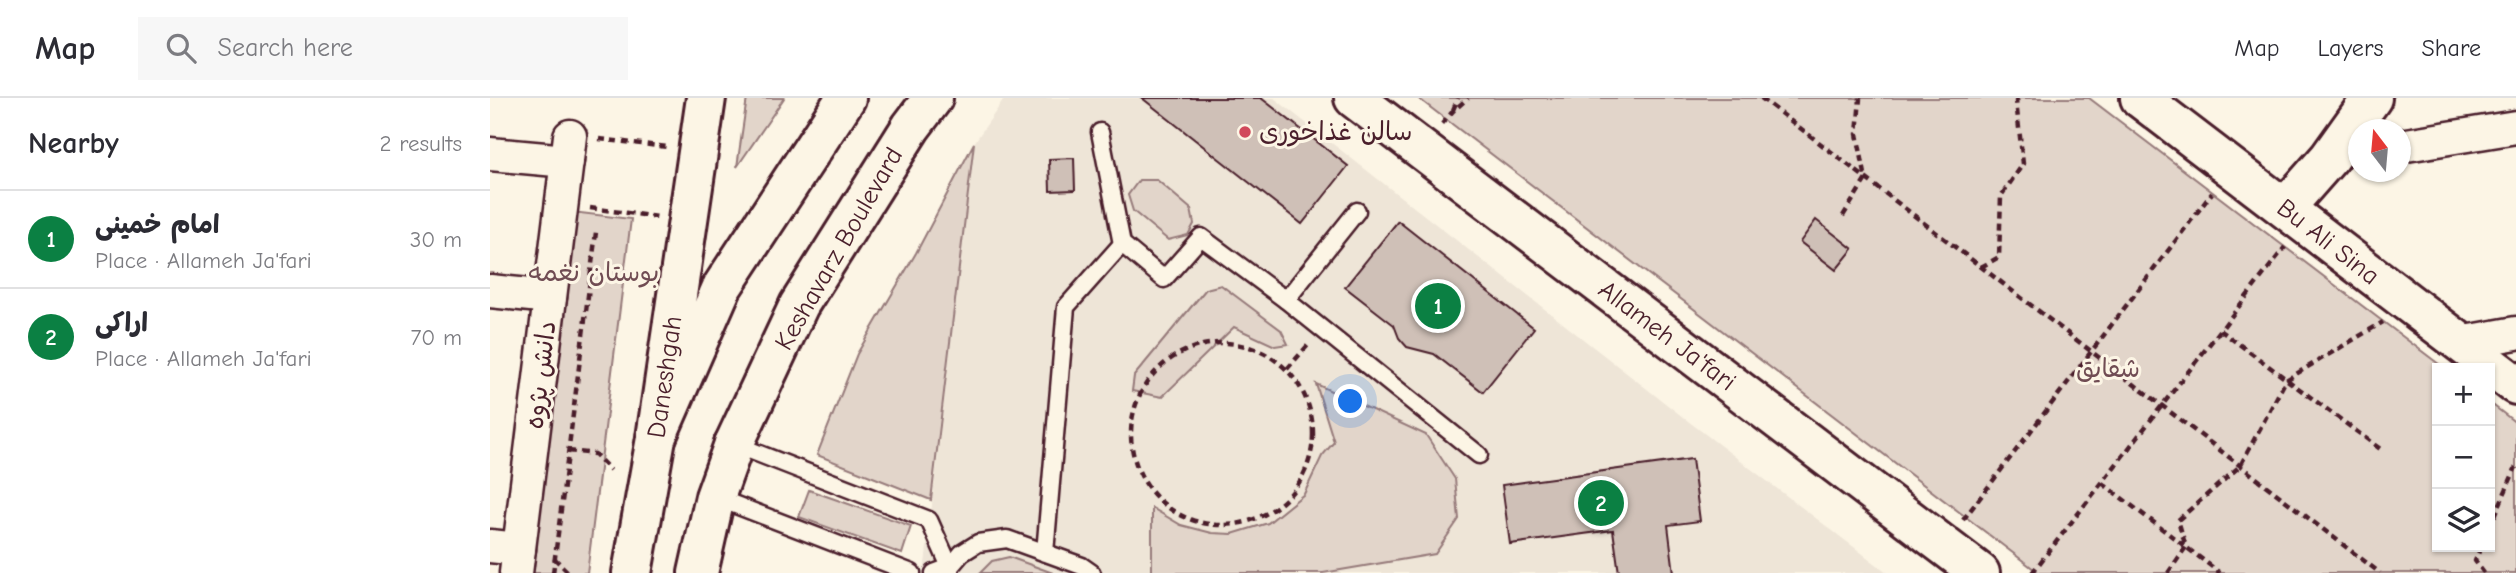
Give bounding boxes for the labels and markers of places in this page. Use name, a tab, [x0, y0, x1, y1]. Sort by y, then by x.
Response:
place label: سالن غذاخوری	[1259, 117, 1412, 147]
marker: سالن غذاخوری	[1237, 124, 1253, 140]
pin: 1	[1415, 280, 1461, 332]
pin: 2	[1578, 477, 1624, 529]

